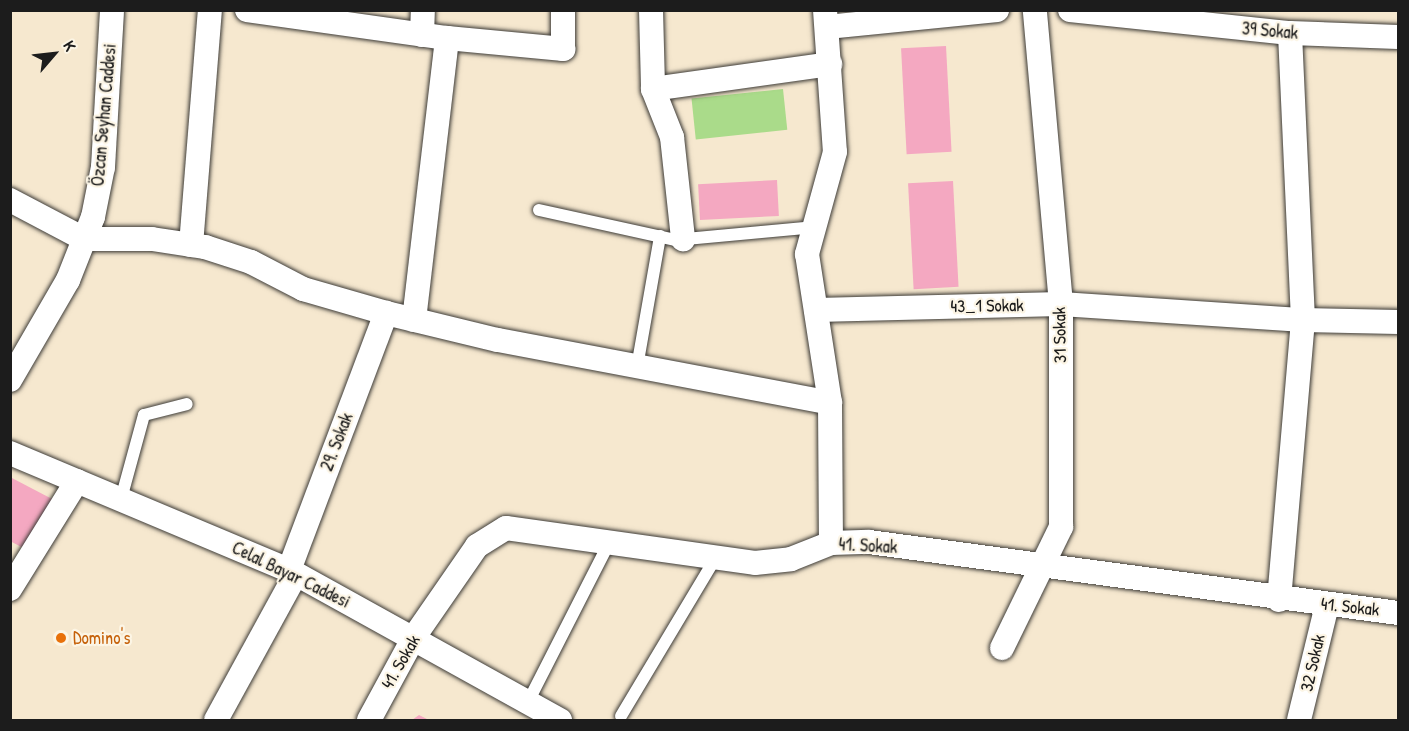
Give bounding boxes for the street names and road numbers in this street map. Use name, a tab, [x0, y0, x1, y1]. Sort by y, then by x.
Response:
street label: 39 Sokak	[1241, 18, 1299, 44]
street label: Özcan Seyhan Caddesi	[87, 43, 121, 187]
street label: 43_1 Sokak	[950, 295, 1024, 317]
street label: 31 Sokak	[1049, 307, 1071, 363]
street label: 29. Sokak	[316, 410, 358, 474]
street label: 41. Sokak	[838, 534, 898, 558]
street label: Celal Bayar Caddesi	[228, 537, 354, 613]
street label: 41. Sokak	[1320, 593, 1380, 621]
street label: 41. Sokak	[377, 631, 425, 693]
street label: 32 Sokak	[1296, 632, 1330, 694]

